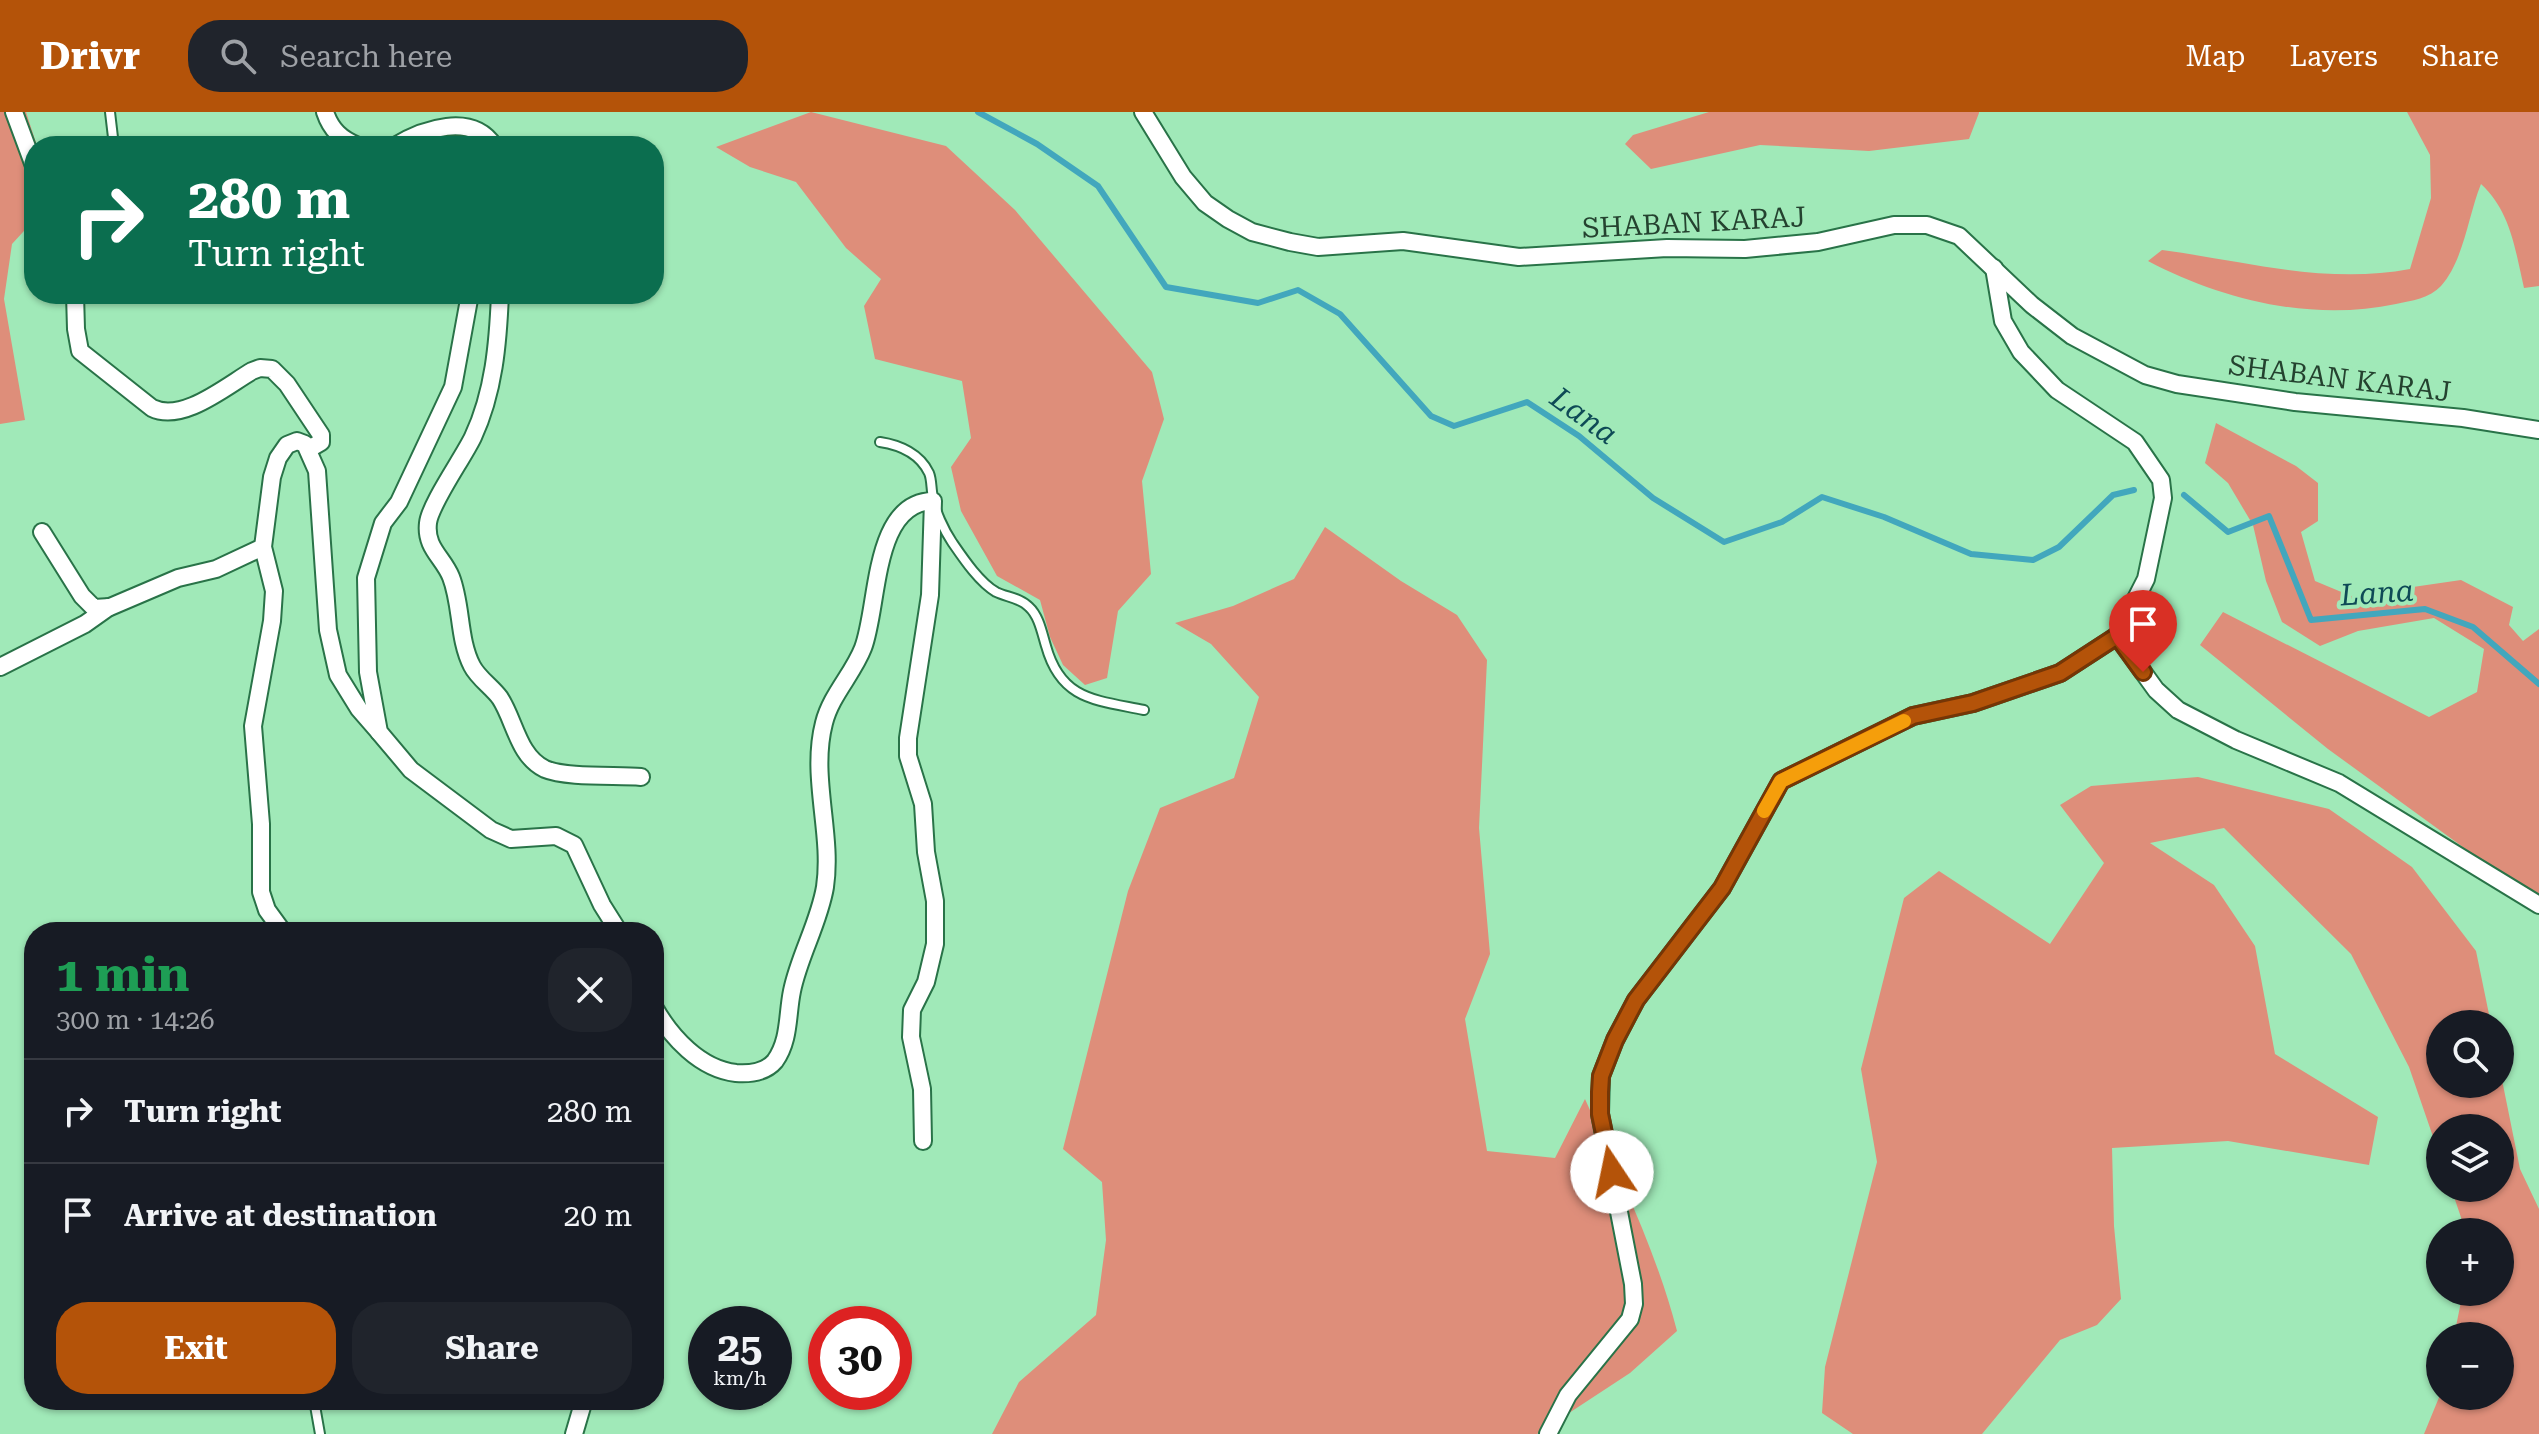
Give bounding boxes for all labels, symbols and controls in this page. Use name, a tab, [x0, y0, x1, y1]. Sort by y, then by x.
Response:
search box	[188, 20, 748, 92]
text: Drivr	[40, 34, 140, 78]
icon: search	[216, 34, 260, 78]
text: Search here	[280, 39, 452, 74]
text: Map	[2186, 40, 2245, 73]
text: Layers	[2289, 40, 2378, 73]
text: Share	[2422, 40, 2499, 73]
text: 280 m	[188, 166, 350, 232]
icon: right	[56, 168, 160, 272]
street label: SHABAN KARAJ	[1581, 200, 1807, 245]
text: Turn right	[188, 233, 365, 275]
street label: SHABAN KARAJ	[2227, 348, 2453, 409]
water label: Lana	[1543, 379, 1624, 451]
water label: Lana	[2338, 572, 2415, 613]
pin	[2109, 590, 2177, 672]
icon: arrive	[2121, 602, 2165, 646]
text: 1 min	[56, 947, 189, 1003]
button: close	[548, 948, 632, 1032]
text: 300 m · 14:26	[56, 1005, 215, 1035]
map controls	[2426, 1010, 2514, 1410]
button: search	[2426, 1010, 2514, 1098]
icon: right	[56, 1089, 100, 1133]
text: Turn right	[124, 1094, 281, 1129]
text: 280 m	[547, 1094, 632, 1129]
button: layers	[2426, 1114, 2514, 1202]
position arrow	[1570, 1130, 1654, 1214]
icon: arrive	[56, 1193, 100, 1237]
text: Arrive at destination	[124, 1198, 437, 1233]
text: 20 m	[563, 1198, 632, 1233]
button: +	[2426, 1218, 2514, 1306]
button: Exit	[56, 1302, 336, 1394]
button: Share	[352, 1302, 632, 1394]
speed limit sign: 30	[808, 1306, 912, 1410]
button: −	[2426, 1322, 2514, 1410]
text: 25	[718, 1324, 762, 1371]
text: km/h	[713, 1366, 767, 1390]

